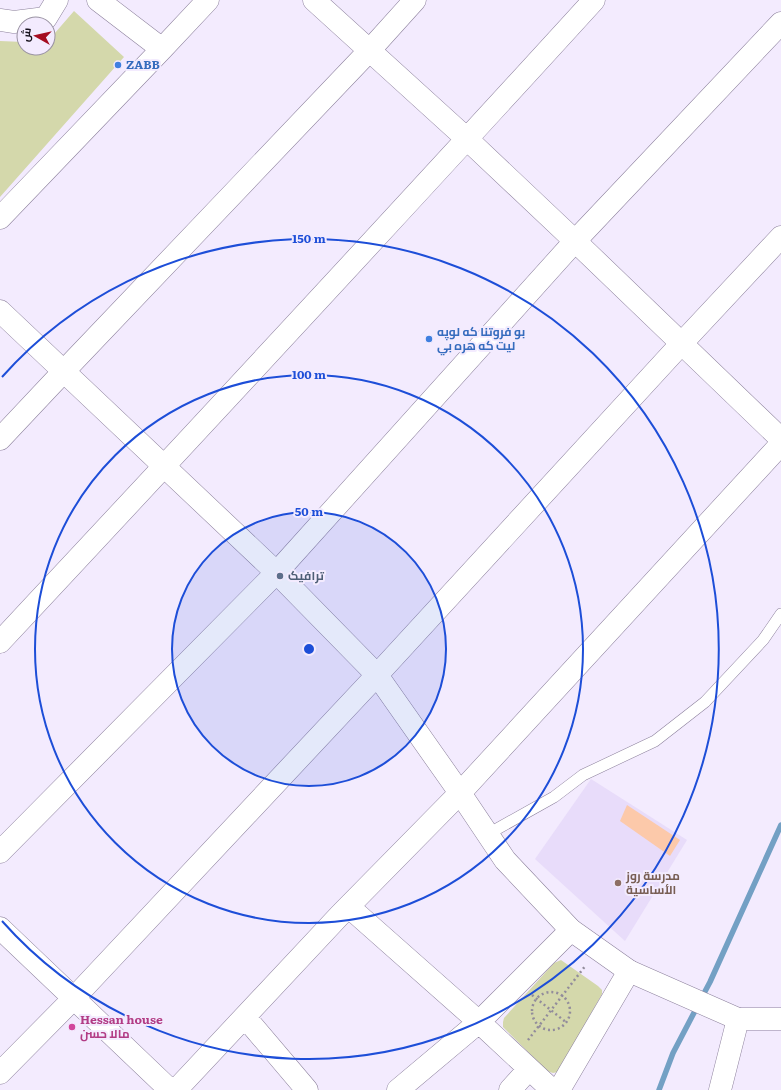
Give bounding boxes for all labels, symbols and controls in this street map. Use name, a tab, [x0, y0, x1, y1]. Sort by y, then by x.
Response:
north arrow	[16, 16, 56, 56]
text: ش	[16, 26, 34, 43]
place label: ZABB	[126, 55, 160, 73]
marker: ZABB	[113, 60, 123, 70]
text: 150 m	[292, 229, 326, 247]
place label: بو فروتنا كه لوپه ليت كه هره بي	[437, 322, 525, 356]
marker: بو فروتنا كه لوپه ليت كه هره بي	[424, 334, 434, 344]
text: 100 m	[292, 365, 326, 383]
text: 50 m	[295, 502, 323, 520]
place label: ترافیک	[288, 566, 324, 584]
marker: ترافیک	[275, 571, 285, 581]
centre of rings	[302, 642, 316, 656]
place label: مدرسة روز الأساسية	[625, 866, 680, 898]
marker: مدرسة روز الأساسية	[613, 878, 623, 888]
place label: Hessan house مالا حسن	[80, 1010, 163, 1042]
marker: Hessan house مالا حسن	[67, 1022, 77, 1032]

